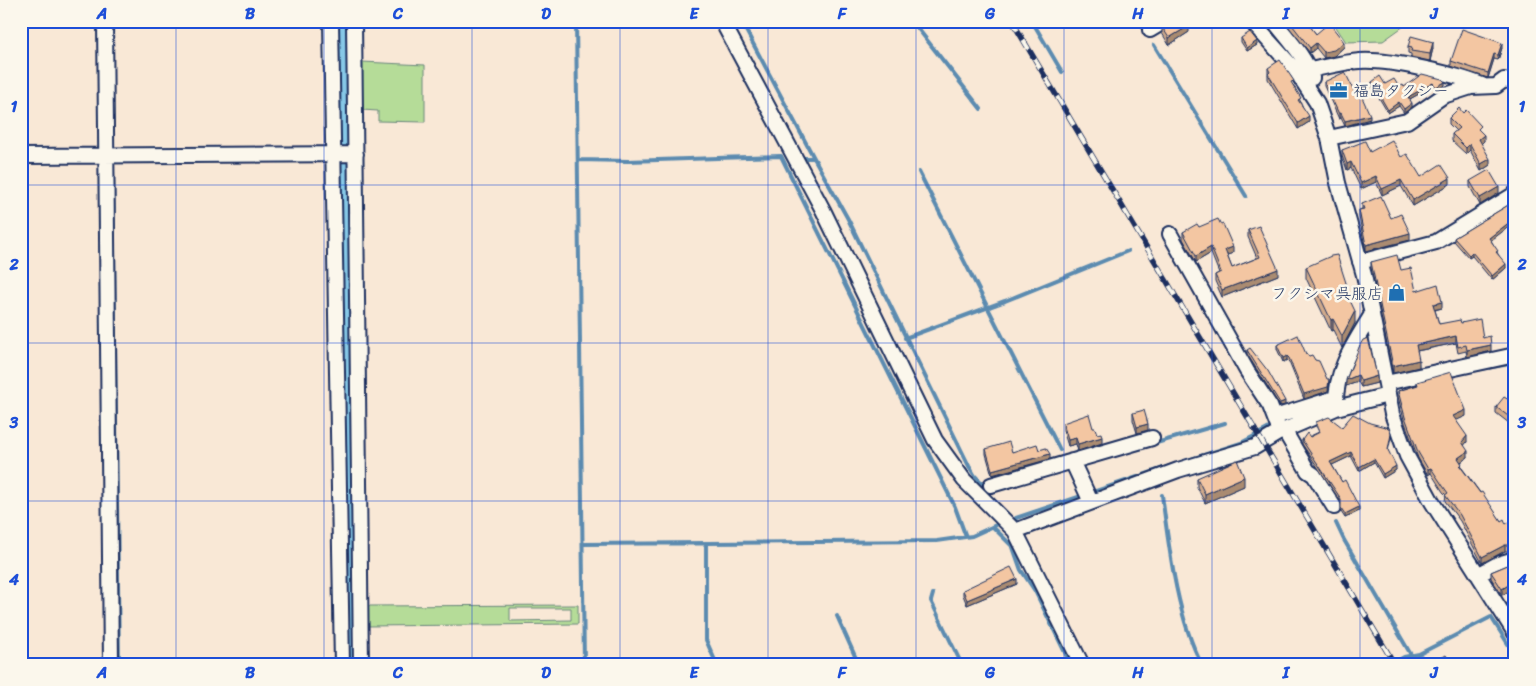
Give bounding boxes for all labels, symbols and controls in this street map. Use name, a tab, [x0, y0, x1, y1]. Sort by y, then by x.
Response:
text: A	[96, 0, 107, 28]
text: B	[245, 0, 256, 28]
text: C	[392, 0, 404, 28]
text: D	[541, 0, 551, 28]
text: E	[690, 0, 700, 28]
text: F	[837, 0, 848, 28]
text: G	[984, 0, 996, 28]
text: H	[1131, 0, 1144, 28]
text: I	[1282, 0, 1291, 28]
text: J	[1429, 0, 1439, 28]
place label: 福島タクシー	[1353, 76, 1449, 105]
office icon: 福島タクシー	[1329, 80, 1349, 100]
text: 1	[11, 92, 18, 121]
text: 1	[1519, 92, 1526, 121]
text: 2	[8, 250, 19, 279]
text: 2	[1516, 250, 1527, 279]
place label: フクシマ呉服店	[1271, 279, 1383, 308]
shop icon: フクシマ呉服店	[1387, 283, 1407, 303]
text: 3	[9, 408, 19, 437]
text: 3	[1517, 408, 1527, 437]
text: 4	[8, 565, 19, 594]
text: 4	[1516, 565, 1527, 594]
text: A	[96, 658, 107, 686]
text: B	[245, 658, 256, 686]
text: C	[392, 658, 404, 686]
text: D	[541, 658, 551, 686]
text: E	[690, 658, 700, 686]
text: F	[837, 658, 848, 686]
text: G	[984, 658, 996, 686]
text: H	[1131, 658, 1144, 686]
text: I	[1282, 658, 1291, 686]
text: J	[1429, 658, 1439, 686]

